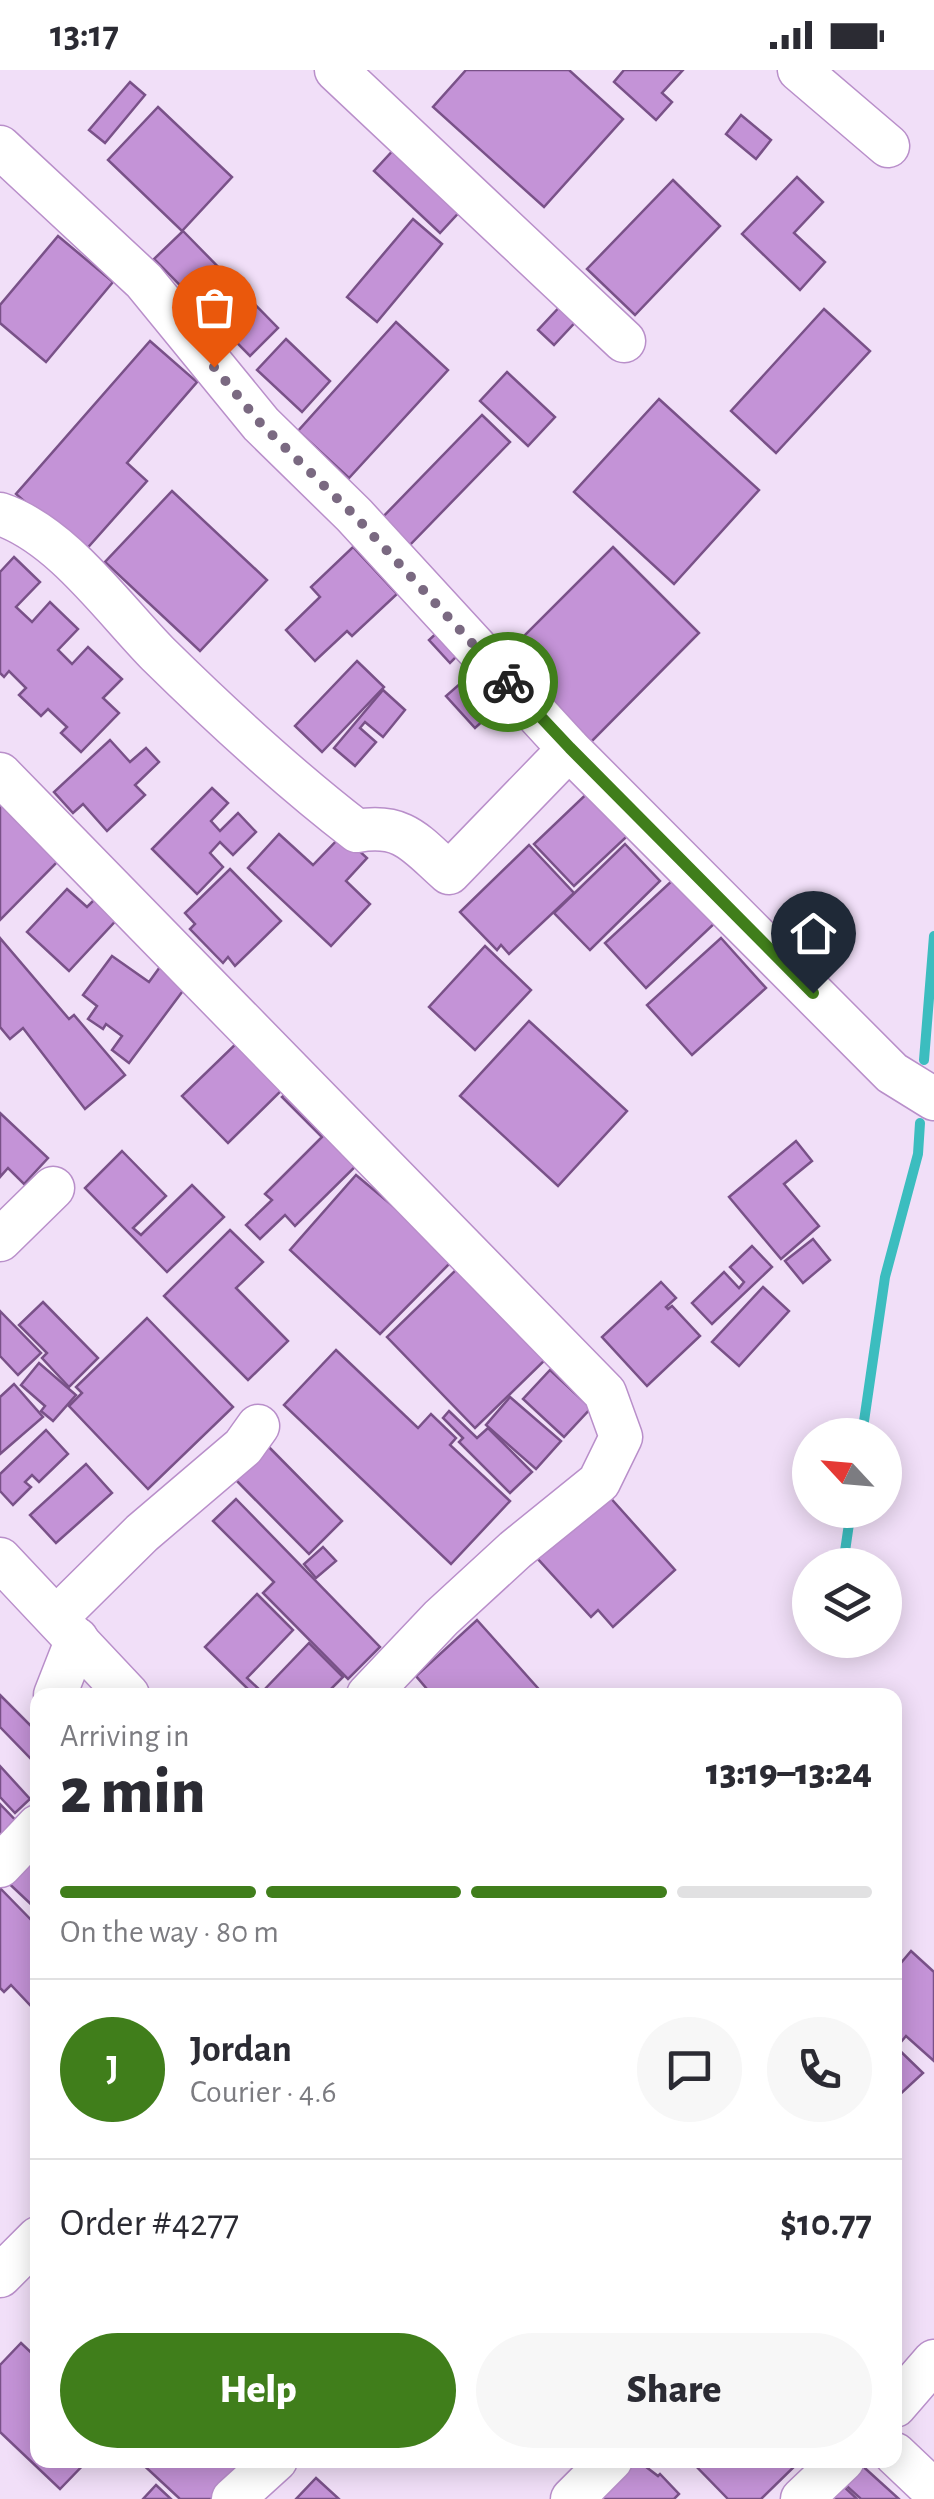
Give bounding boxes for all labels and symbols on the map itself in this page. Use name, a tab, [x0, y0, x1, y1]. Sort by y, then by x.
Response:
pin	[172, 265, 257, 368]
courier	[458, 632, 558, 732]
pin	[771, 891, 856, 994]
north arrow	[792, 1418, 902, 1528]

